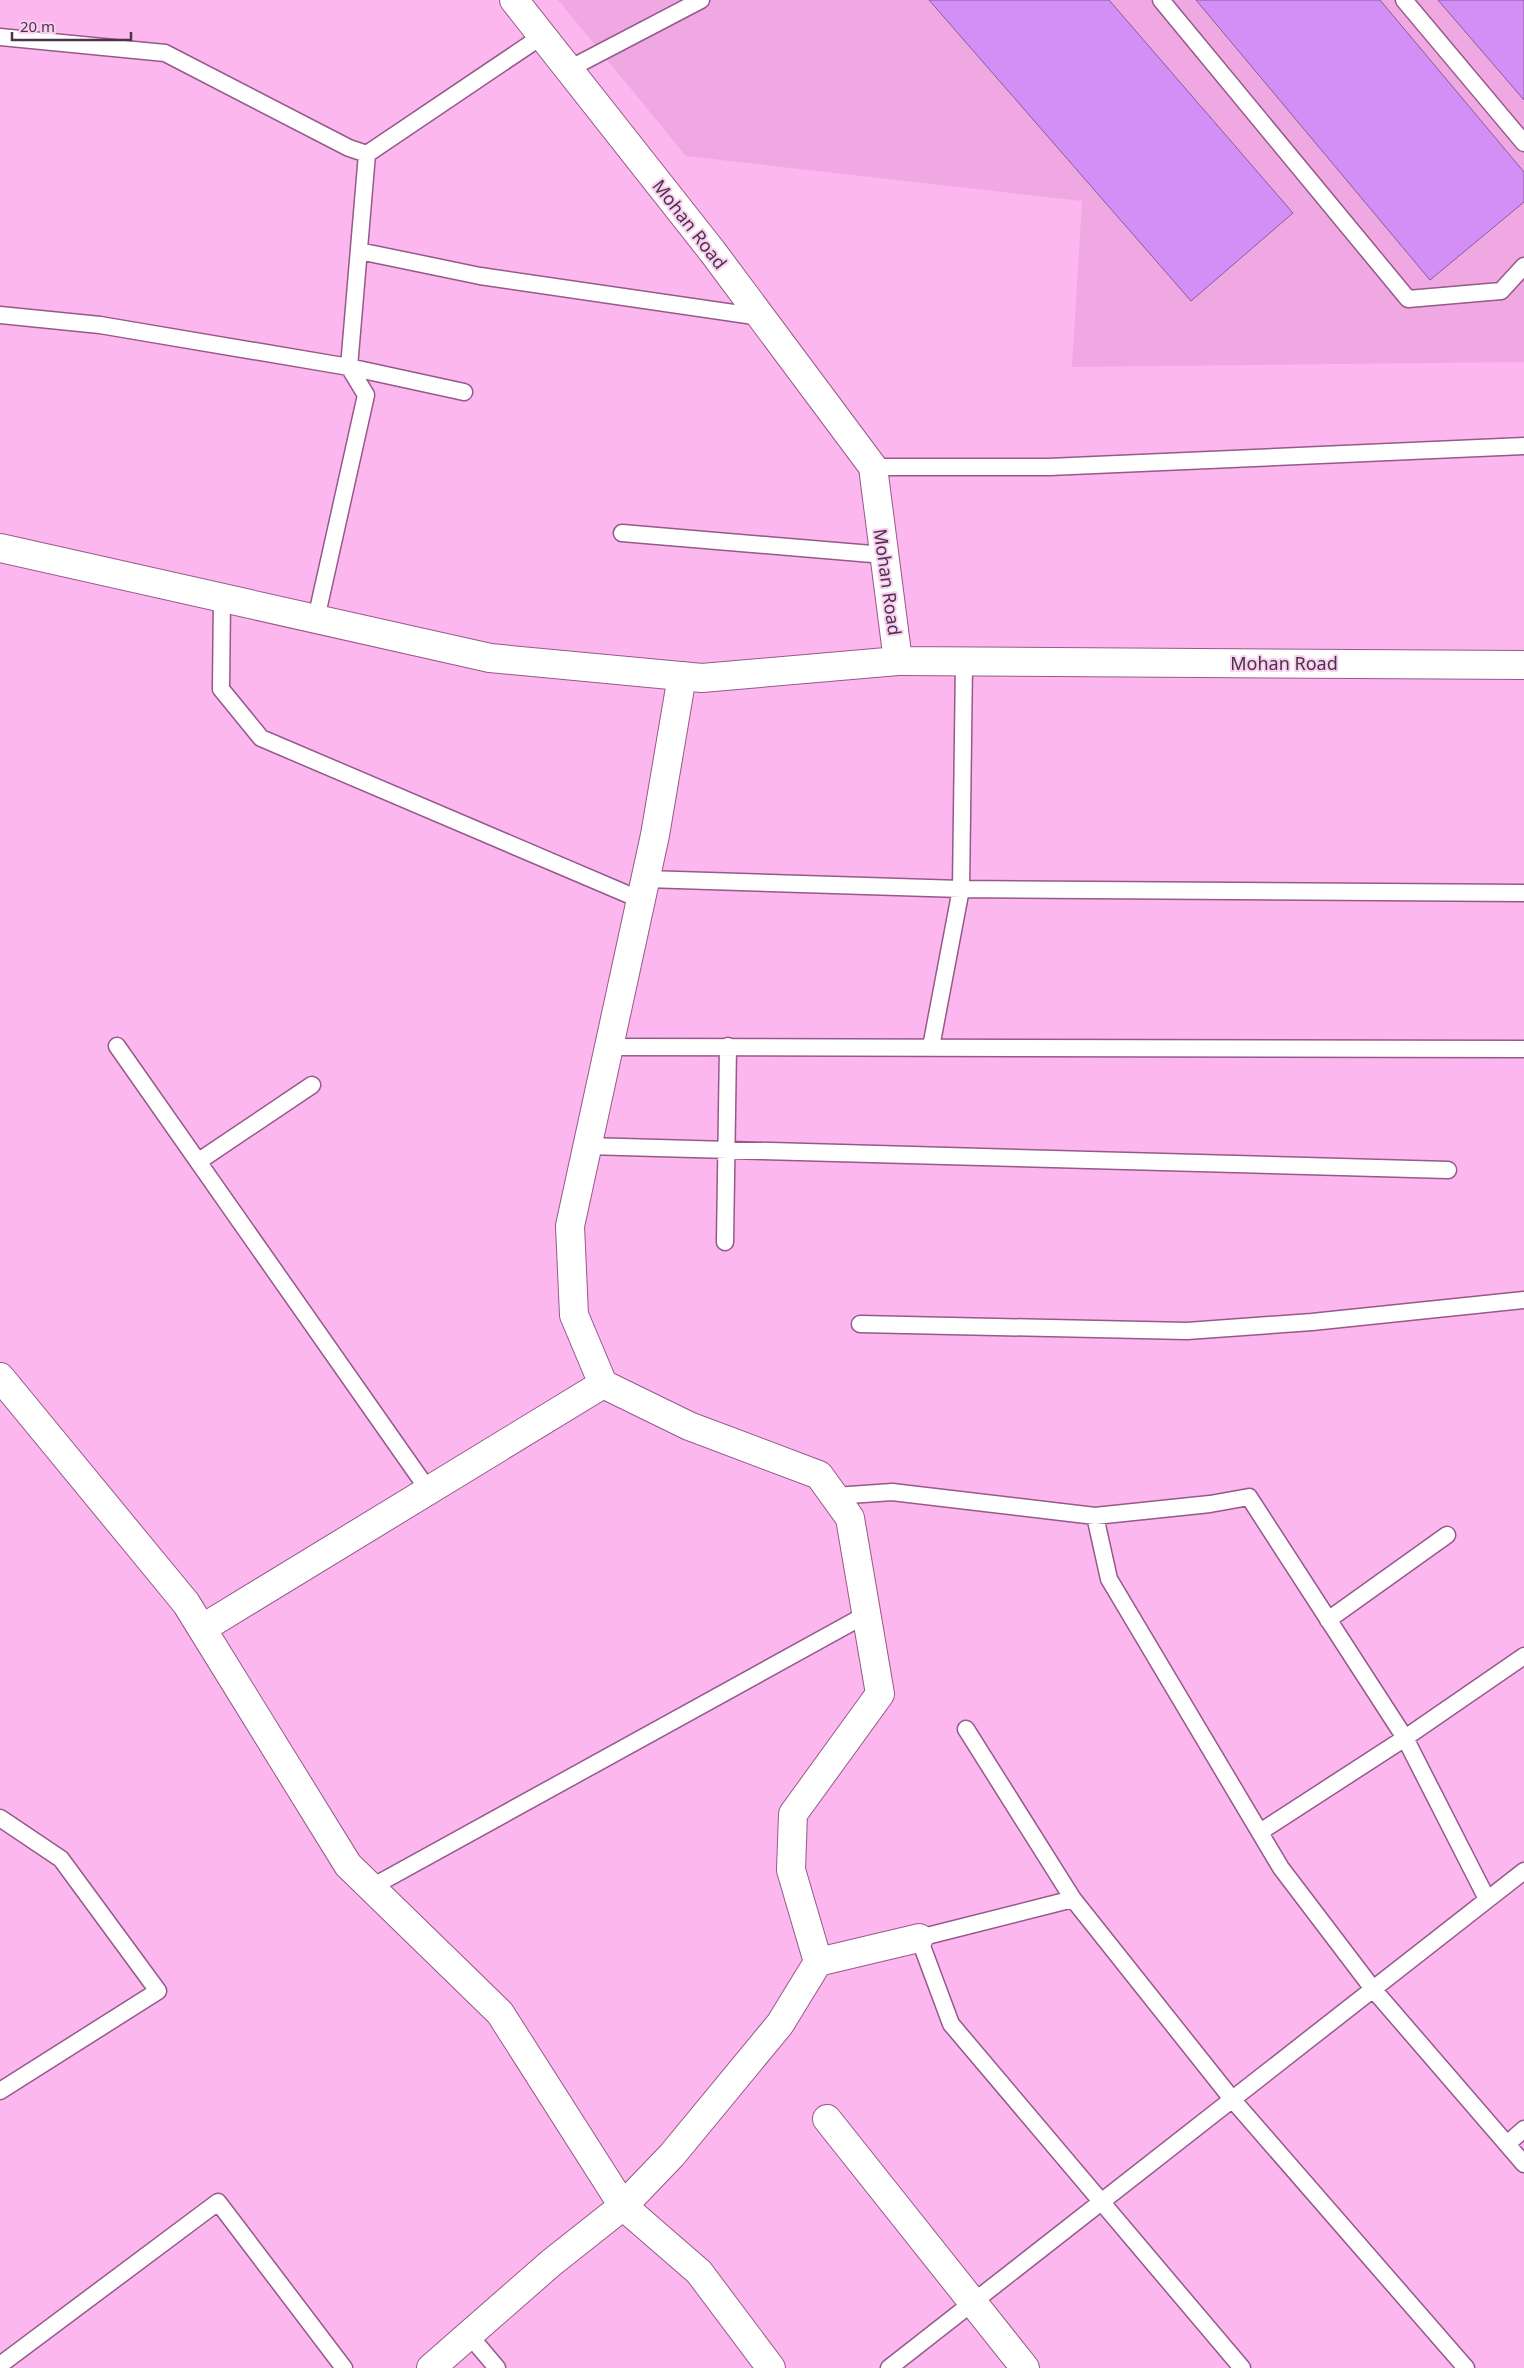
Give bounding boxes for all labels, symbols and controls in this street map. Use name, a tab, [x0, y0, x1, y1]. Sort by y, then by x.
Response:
scale bar	[12, 10, 131, 42]
text: 20 m	[20, 16, 55, 36]
street label: Mohan Road	[647, 174, 733, 274]
street label: Mohan Road	[869, 527, 907, 637]
street label: Mohan Road	[1230, 651, 1338, 675]

